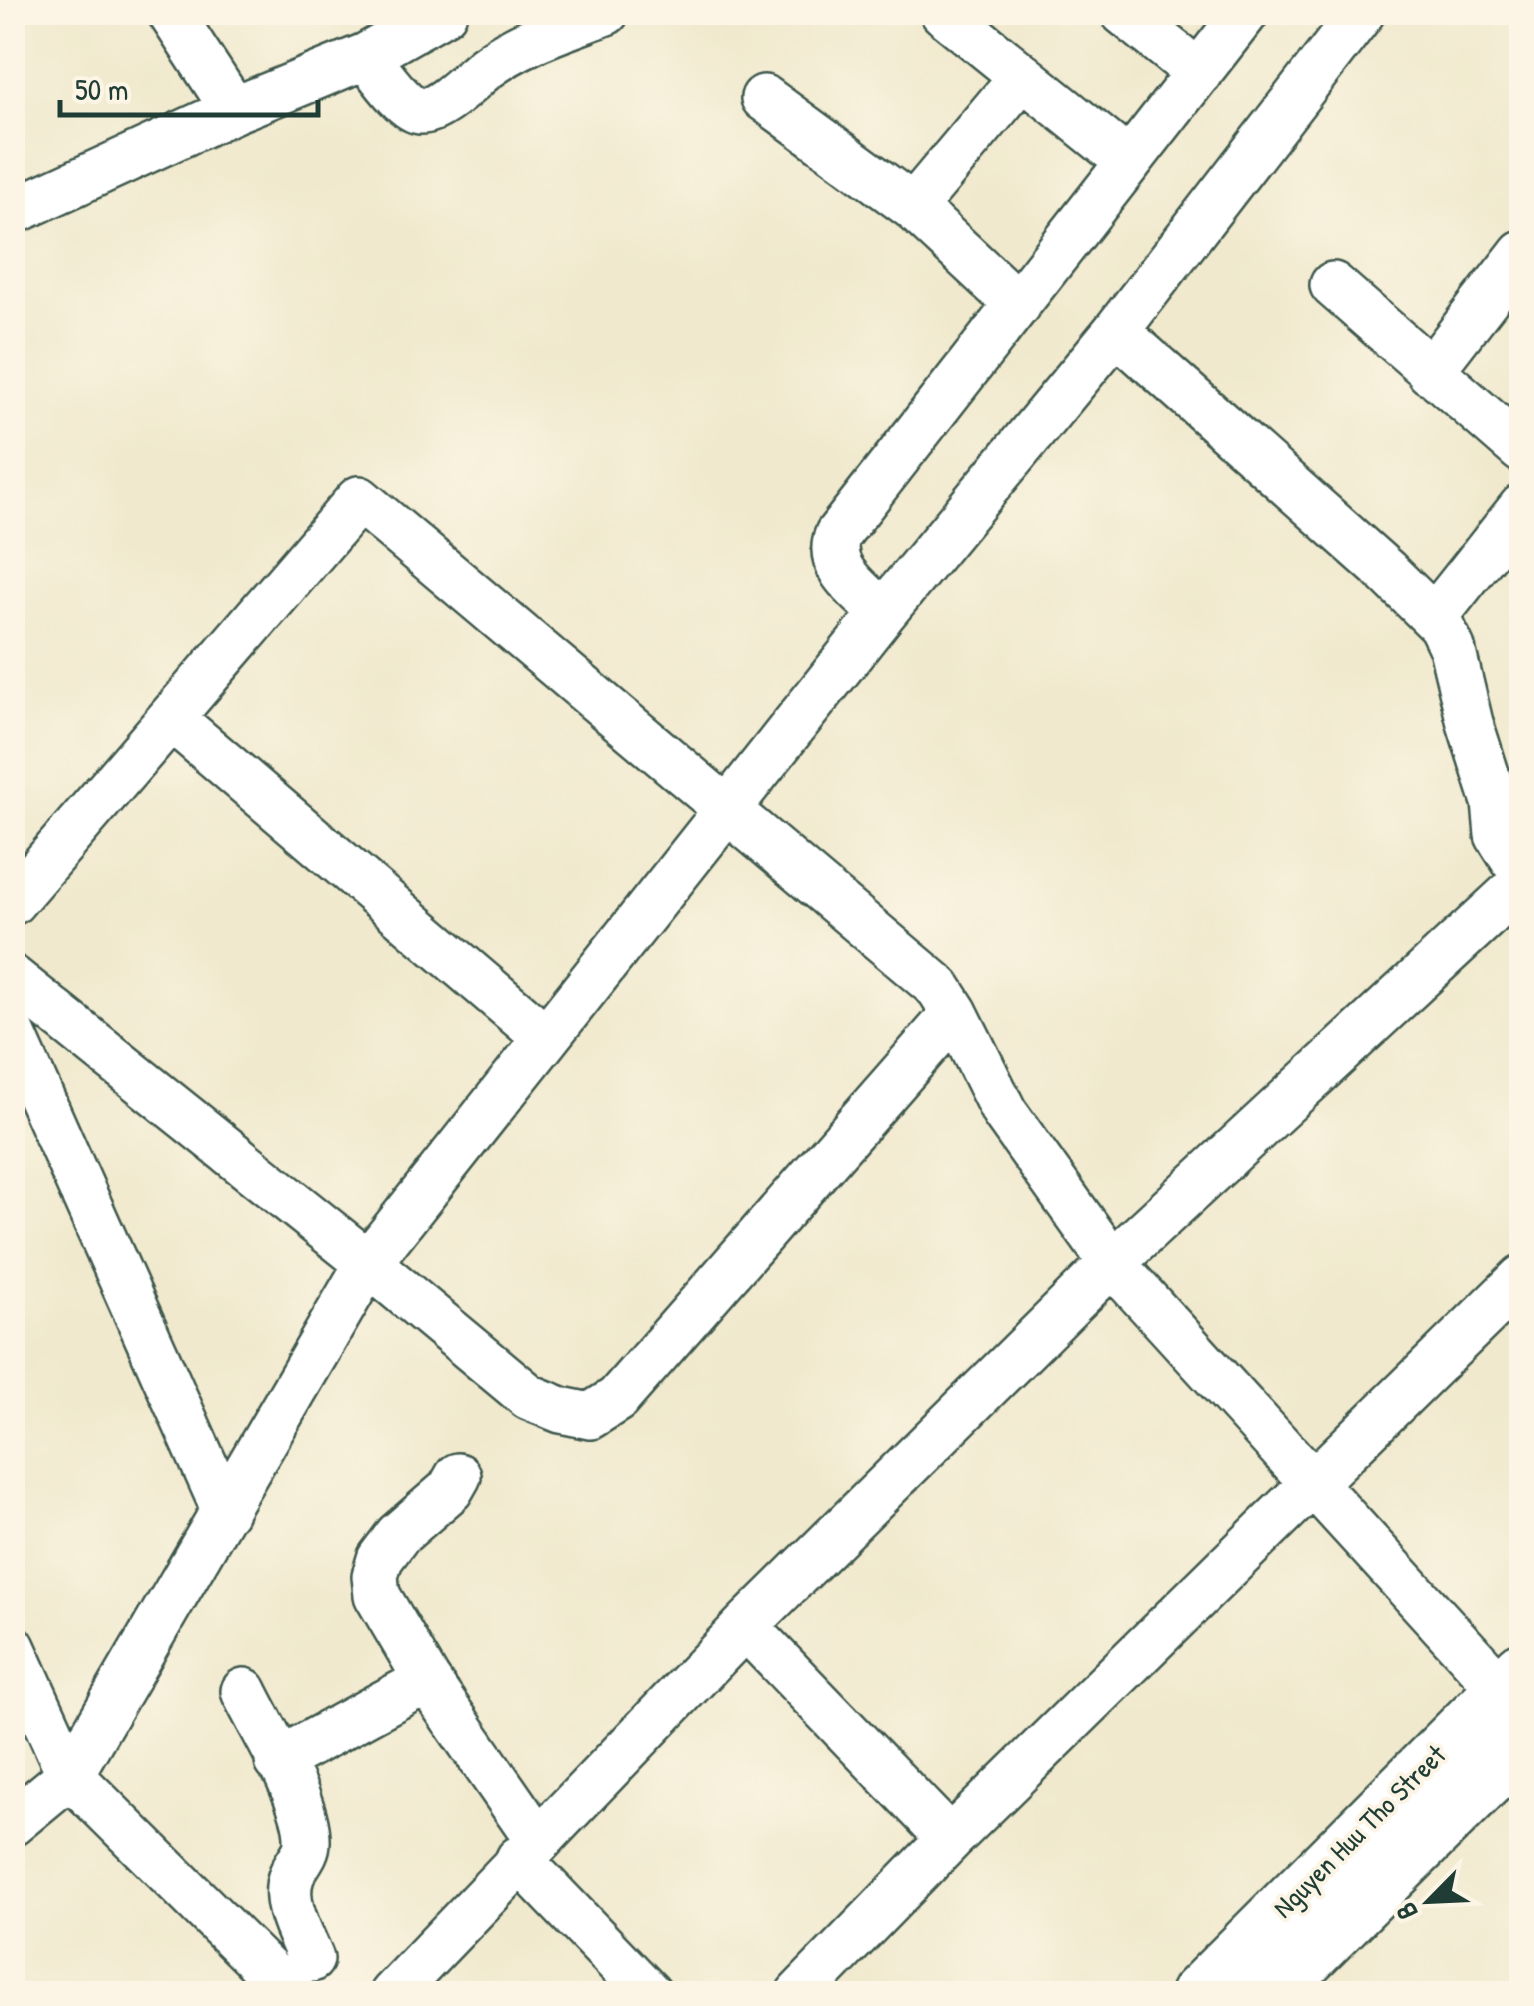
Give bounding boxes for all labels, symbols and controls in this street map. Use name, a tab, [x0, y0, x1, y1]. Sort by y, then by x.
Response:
scale bar	[60, 55, 318, 117]
text: 50 m	[75, 69, 128, 109]
street label: Nguyen Huu Tho Street	[1264, 1736, 1454, 1926]
north arrow	[1379, 1851, 1479, 1951]
text: B	[1386, 1897, 1426, 1925]

